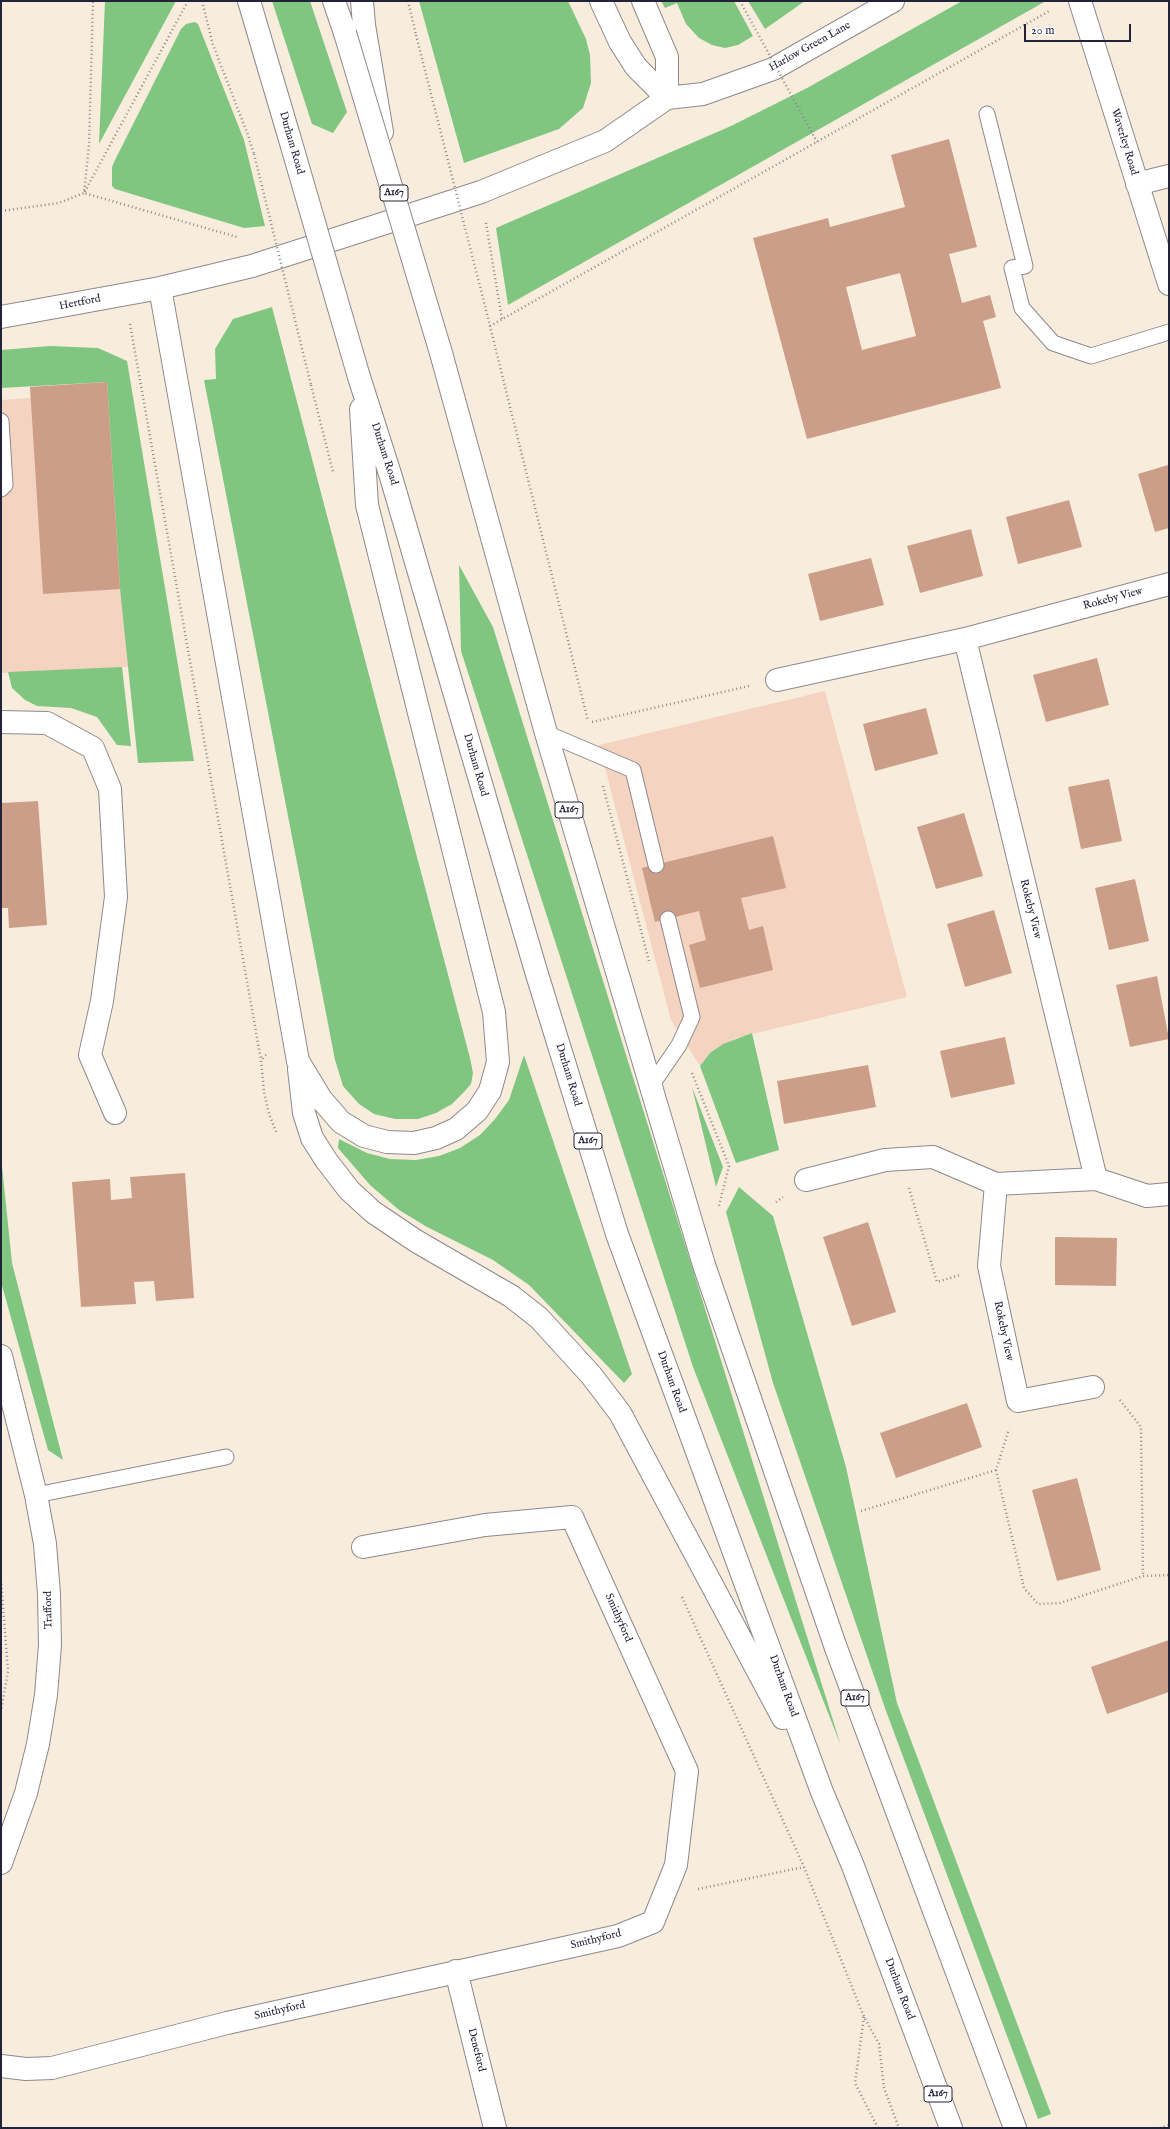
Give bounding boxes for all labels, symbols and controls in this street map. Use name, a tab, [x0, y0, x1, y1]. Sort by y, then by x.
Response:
scale bar	[1026, 16, 1133, 42]
street label: Harlow Green Lane	[767, 19, 853, 75]
text: 20 m	[1031, 23, 1054, 38]
street label: Waverley Road	[1108, 107, 1140, 177]
street label: Durham Road	[276, 110, 306, 176]
road number: A167	[380, 185, 408, 201]
street label: Hertford	[58, 293, 102, 313]
street label: Durham Road	[368, 421, 400, 487]
street label: Rokeby View	[1082, 585, 1144, 613]
street label: Durham Road	[460, 732, 490, 798]
road number: A167	[555, 802, 583, 818]
street label: Rokeby View	[1016, 878, 1044, 940]
street label: Durham Road	[552, 1042, 584, 1108]
road number: A167	[574, 1133, 602, 1149]
street label: Rokeby View	[990, 1300, 1016, 1362]
street label: Durham Road	[654, 1349, 688, 1415]
street label: Trafford	[42, 1591, 56, 1629]
street label: Smithyford	[601, 1592, 635, 1644]
street label: Durham Road	[766, 1653, 800, 1719]
road number: A167	[841, 1690, 869, 1706]
street label: Smithyford	[569, 1927, 623, 1953]
street label: Durham Road	[881, 1956, 917, 2022]
street label: Smithyford	[253, 1999, 307, 2023]
street label: Deneford	[464, 2027, 488, 2073]
road number: A167	[924, 2086, 952, 2102]

